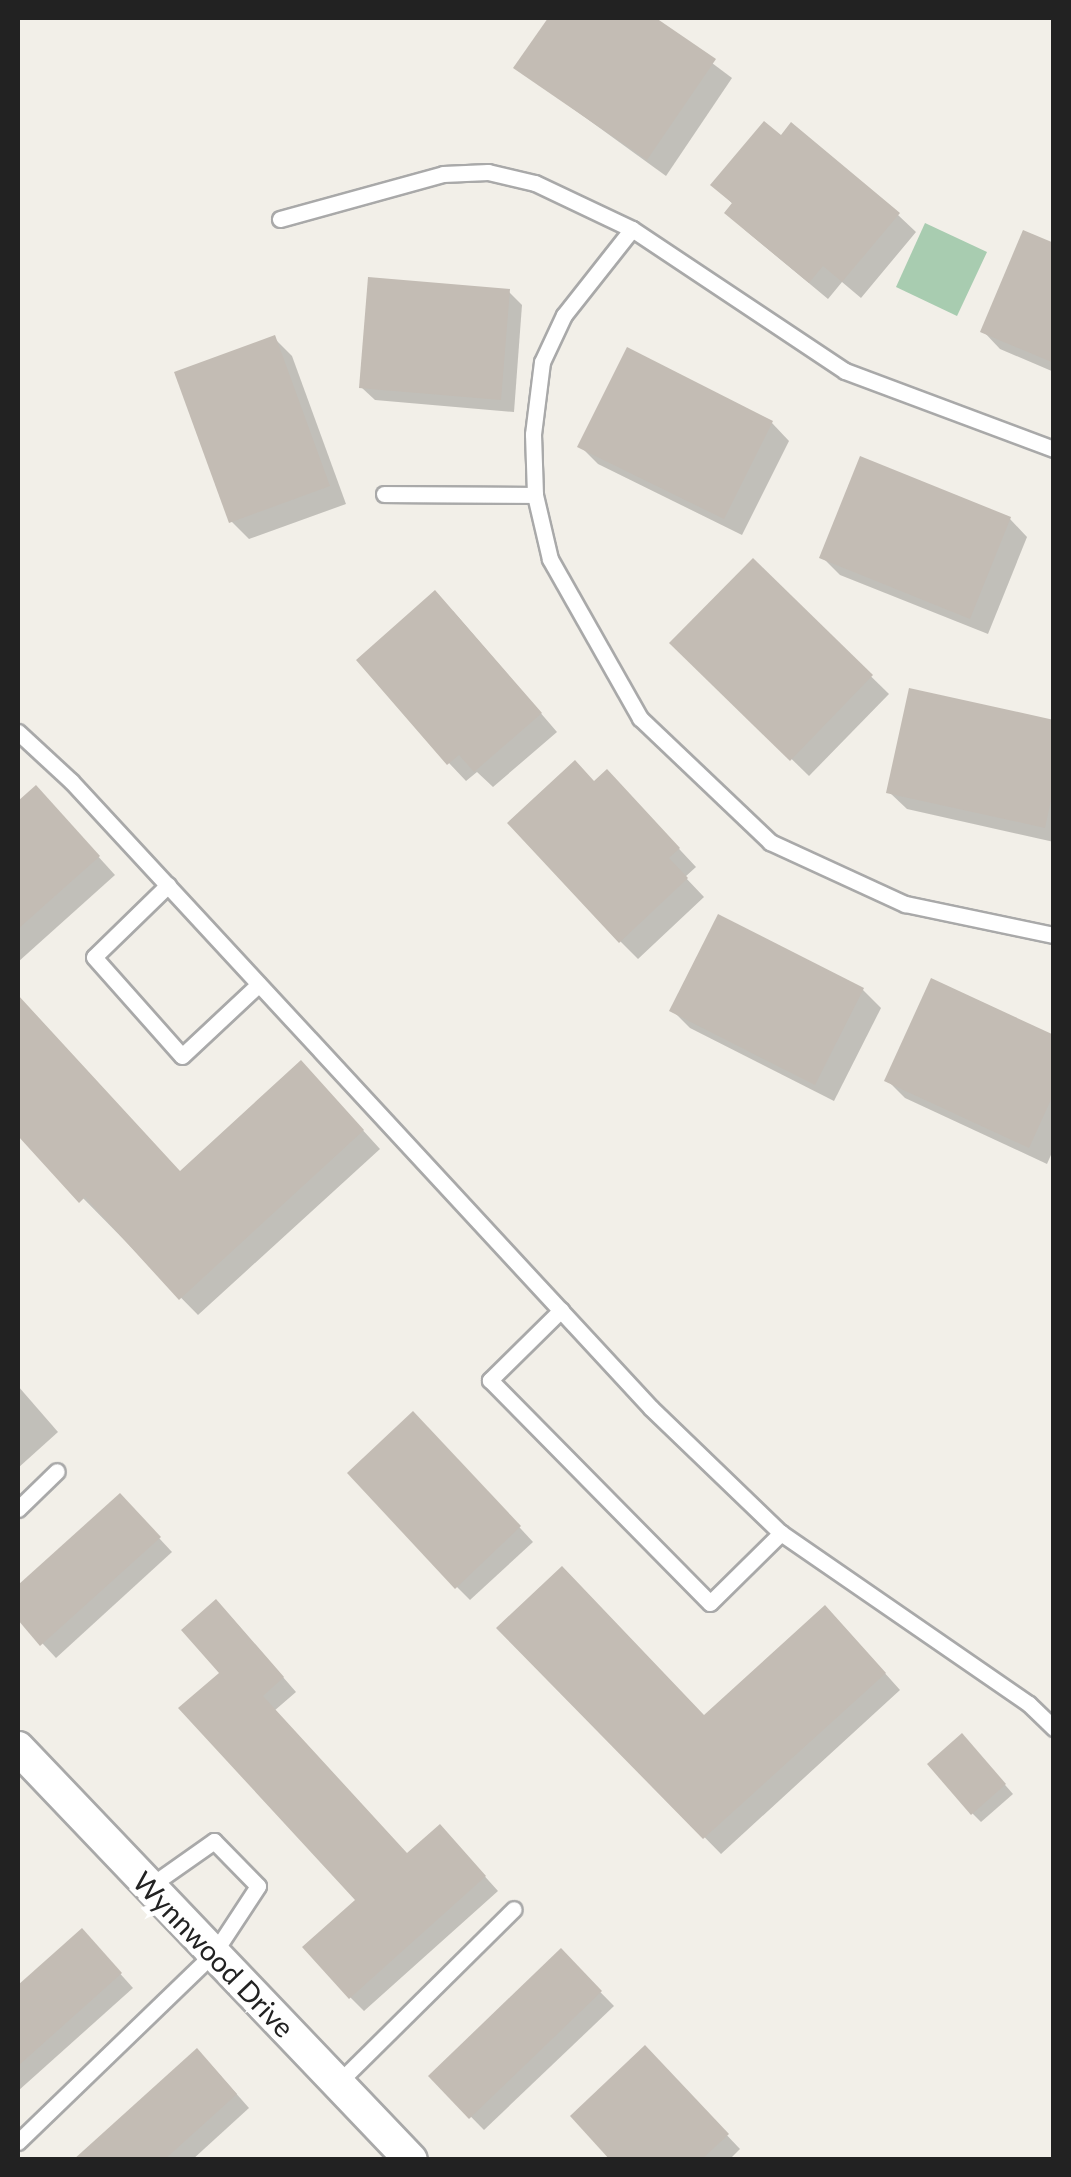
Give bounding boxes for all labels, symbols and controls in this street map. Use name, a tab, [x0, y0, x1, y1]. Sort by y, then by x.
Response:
street label: Wynnwood Drive	[126, 1864, 302, 2044]

